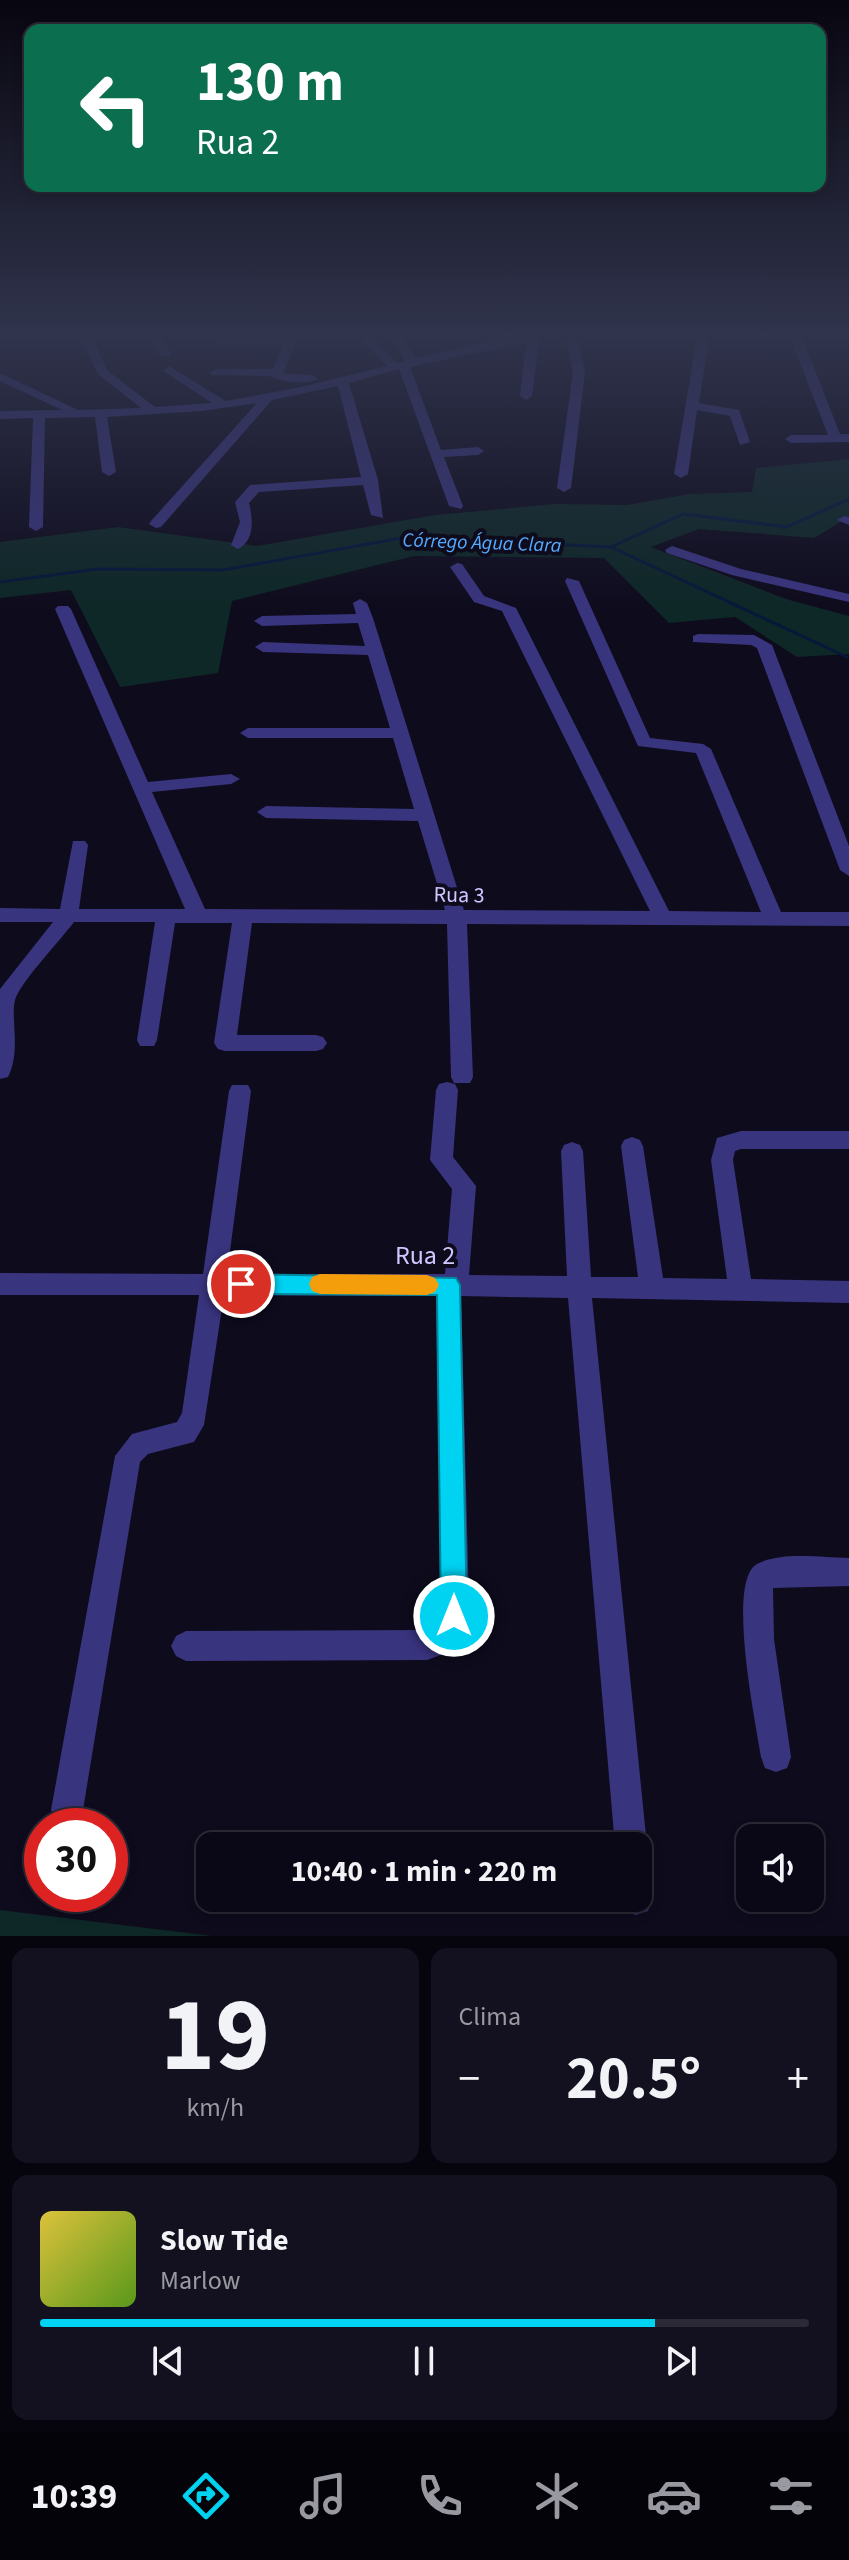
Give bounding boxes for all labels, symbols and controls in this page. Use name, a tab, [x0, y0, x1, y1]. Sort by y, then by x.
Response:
text: 130 m	[196, 43, 344, 122]
icon: left	[64, 56, 168, 160]
text: Rua 2	[196, 117, 279, 168]
water label: Córrego Água Clara	[402, 526, 562, 560]
street label: Rua 3	[433, 879, 485, 911]
street label: Rua 2	[395, 1237, 455, 1274]
pin	[207, 1250, 275, 1318]
icon: arrive	[219, 1262, 263, 1306]
position arrow	[412, 1574, 496, 1658]
speed limit sign: 30	[24, 1808, 128, 1912]
map controls	[736, 1824, 824, 1912]
button: sound	[736, 1824, 824, 1912]
text: 10:40 · 1 min · 220 m	[291, 1850, 557, 1893]
text: 19	[160, 1963, 270, 2111]
text: Clima	[459, 1998, 521, 2035]
text: 20.5°	[566, 2037, 701, 2122]
text: −	[459, 2048, 480, 2111]
text: +	[787, 2048, 809, 2111]
text: km/h	[186, 2089, 244, 2126]
text: Slow Tide	[160, 2219, 289, 2262]
text: Marlow	[160, 2262, 240, 2299]
icon: previous	[146, 2339, 190, 2383]
icon: pause	[402, 2339, 446, 2383]
icon: next	[659, 2339, 703, 2383]
icon: directions	[178, 2468, 234, 2524]
icon: music	[295, 2468, 351, 2524]
icon: phone	[412, 2468, 468, 2524]
icon: climate	[529, 2468, 585, 2524]
icon: car	[646, 2468, 702, 2524]
icon: filters	[763, 2468, 819, 2524]
text: 10:39	[30, 2471, 117, 2522]

